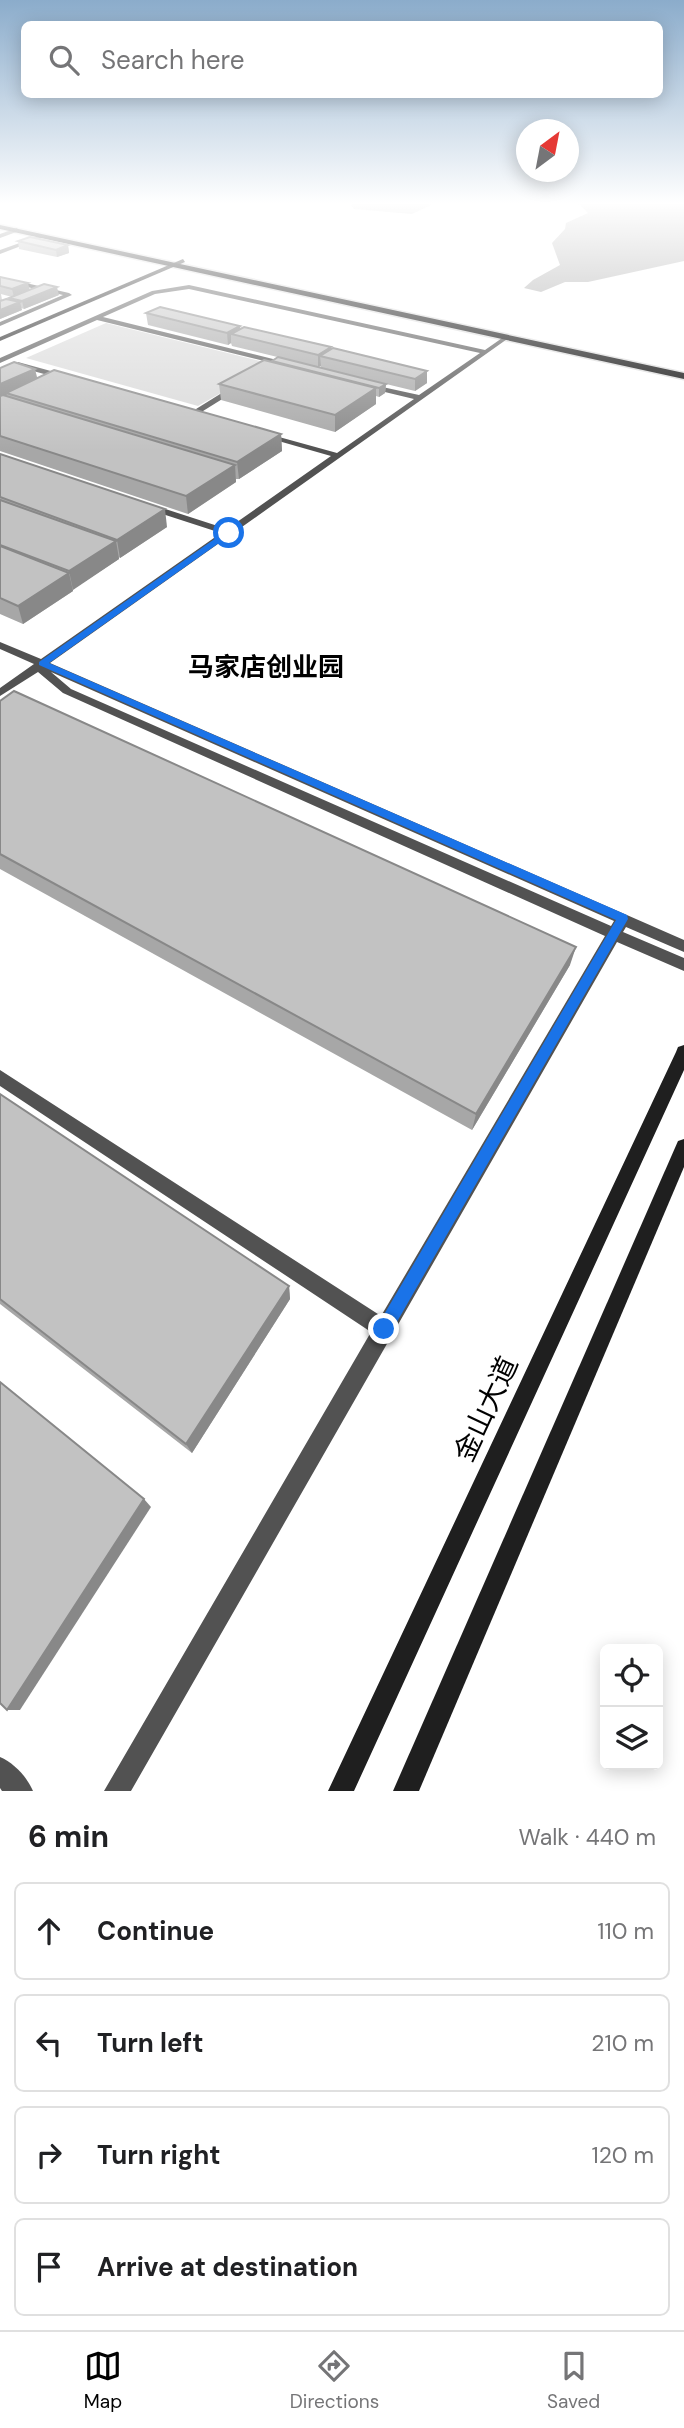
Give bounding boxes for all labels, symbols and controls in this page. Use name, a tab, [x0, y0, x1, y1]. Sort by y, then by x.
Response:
search box	[21, 21, 663, 98]
icon: search	[45, 41, 83, 79]
text: Search here	[101, 43, 244, 77]
north arrow	[516, 119, 579, 182]
route start	[213, 517, 244, 548]
district label: 马家店创业园	[188, 650, 344, 684]
route end	[368, 1313, 399, 1344]
street label: 金山大道	[446, 1350, 526, 1468]
map controls	[600, 1644, 663, 1770]
button: locate	[600, 1644, 663, 1707]
button: layers	[600, 1707, 663, 1770]
text: 6 min	[28, 1817, 109, 1856]
text: Walk · 440 m	[519, 1822, 656, 1852]
icon: ahead	[30, 1912, 68, 1950]
text: Continue	[97, 1914, 214, 1948]
text: 110 m	[597, 1916, 654, 1946]
icon: left	[30, 2024, 68, 2062]
text: Turn left	[97, 2026, 204, 2060]
text: 210 m	[591, 2028, 654, 2058]
icon: right	[30, 2136, 68, 2174]
text: Turn right	[97, 2138, 221, 2172]
text: 120 m	[591, 2140, 654, 2170]
icon: arrive	[30, 2248, 68, 2286]
text: Arrive at destination	[97, 2250, 358, 2284]
tab: Map	[84, 2347, 122, 2414]
tab: Directions	[290, 2347, 379, 2414]
tab: Saved	[547, 2347, 600, 2414]

